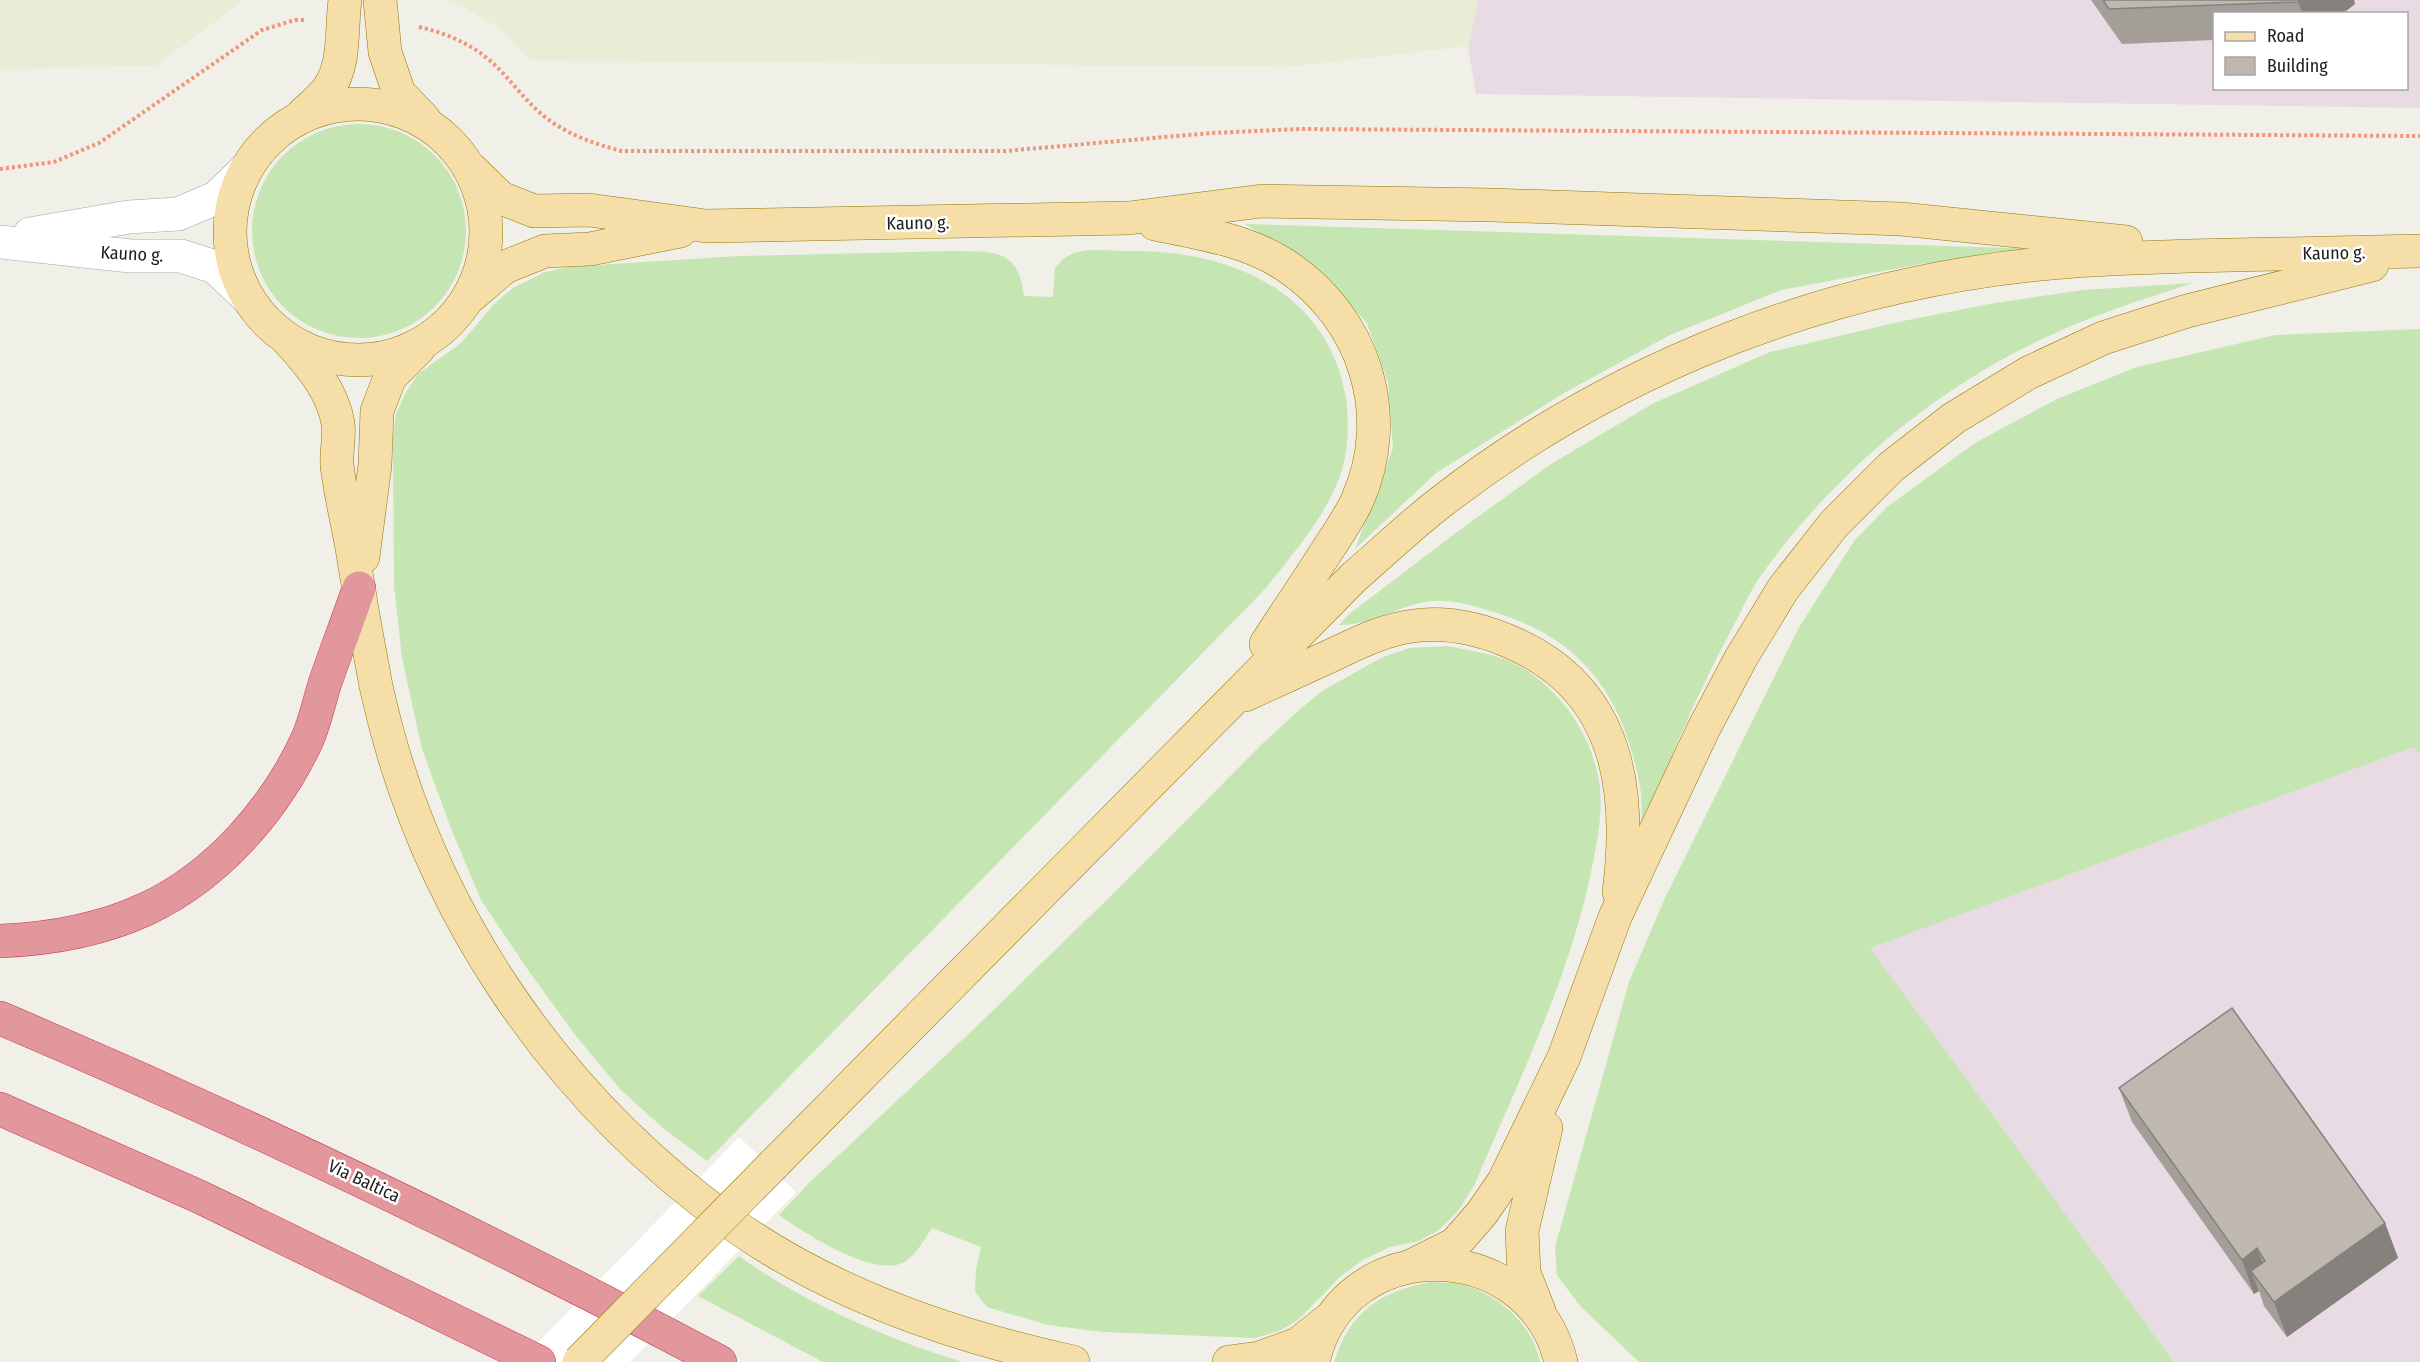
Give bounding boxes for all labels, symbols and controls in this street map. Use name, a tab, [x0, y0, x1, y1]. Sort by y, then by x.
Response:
legend	[2213, 12, 2408, 90]
text: Road	[2267, 25, 2304, 47]
text: Building	[2267, 55, 2328, 77]
street label: Kauno g.	[886, 211, 950, 235]
street label: Kauno g.	[100, 241, 164, 267]
street label: Kauno g.	[2302, 241, 2366, 265]
street label: Via Baltica	[325, 1155, 404, 1207]

